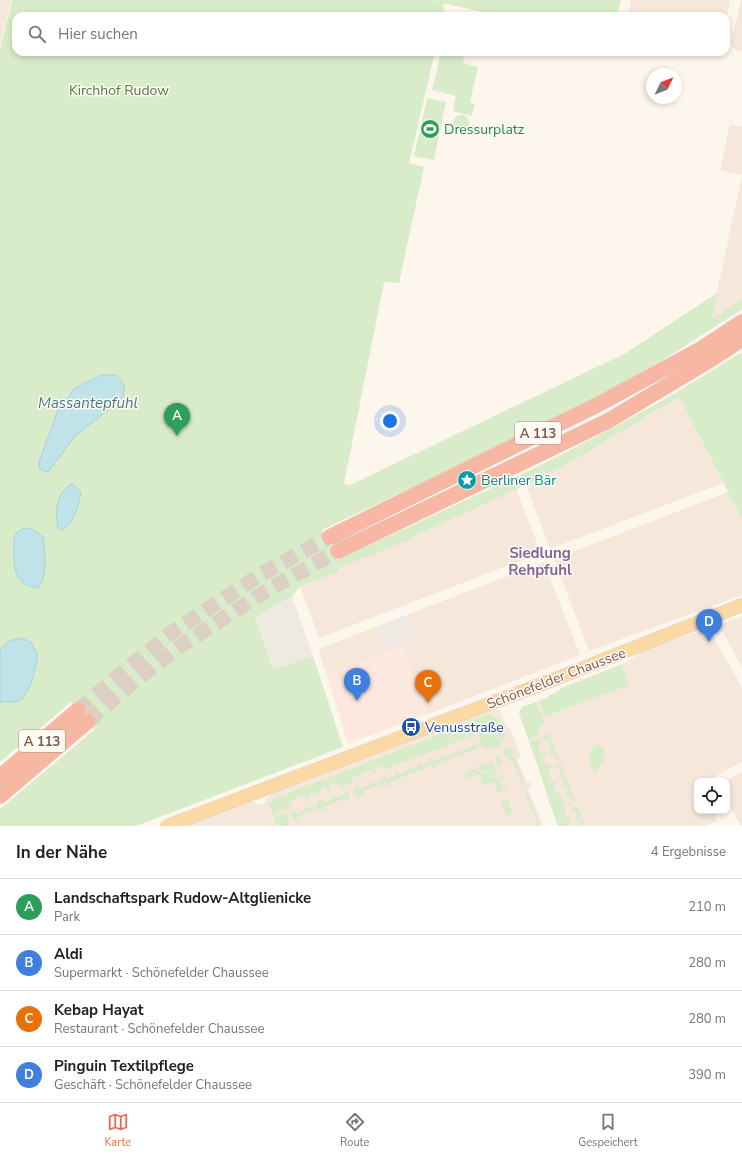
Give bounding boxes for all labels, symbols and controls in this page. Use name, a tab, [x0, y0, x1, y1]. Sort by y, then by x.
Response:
search box	[12, 12, 730, 56]
icon: search	[26, 23, 48, 45]
text: Hier suchen	[58, 24, 138, 44]
north arrow	[646, 68, 682, 104]
park label: Kirchhof Rudow	[69, 81, 169, 100]
sports icon: Dressurplatz	[419, 118, 441, 140]
place label: Dressurplatz	[444, 120, 525, 139]
water label: Massantepfuhl	[38, 393, 138, 413]
pin: A	[164, 403, 190, 436]
your location	[380, 411, 400, 431]
road number: A 113	[515, 422, 561, 444]
place icon: Berliner Bär	[456, 469, 478, 491]
place label: Berliner Bär	[481, 471, 556, 490]
district label: Siedlung Rehpfuhl	[508, 543, 572, 580]
pin: D	[696, 609, 722, 642]
street label: Schönefelder Chaussee	[484, 643, 628, 714]
pin: B	[344, 668, 370, 701]
pin: C	[415, 670, 441, 703]
bus stop icon: Venusstraße	[400, 716, 422, 738]
place label: Venusstraße	[424, 718, 504, 737]
road number: A 113	[19, 730, 65, 752]
map controls	[694, 778, 730, 814]
button: locate	[694, 778, 730, 814]
text: In der Nähe	[16, 841, 107, 864]
text: 4 Ergebnisse	[651, 843, 726, 861]
text: Landschaftspark Rudow-Altglienicke	[54, 888, 311, 908]
text: A	[24, 898, 34, 916]
text: 210 m	[688, 898, 726, 916]
text: Park	[54, 908, 80, 926]
text: Aldi	[54, 944, 83, 964]
text: B	[25, 954, 33, 972]
text: 280 m	[688, 954, 726, 972]
text: Supermarkt · Schönefelder Chaussee	[54, 964, 269, 982]
text: Kebap Hayat	[54, 1000, 144, 1020]
text: C	[25, 1010, 33, 1028]
text: 280 m	[688, 1010, 726, 1028]
text: Restaurant · Schönefelder Chaussee	[54, 1020, 264, 1038]
text: Pinguin Textilpflege	[54, 1056, 194, 1076]
text: D	[24, 1066, 34, 1084]
text: 390 m	[688, 1066, 726, 1084]
text: Geschäft · Schönefelder Chaussee	[54, 1076, 252, 1094]
tab: Karte	[105, 1111, 131, 1150]
tab: Route	[340, 1111, 369, 1150]
tab: Gespeichert	[578, 1111, 637, 1150]

